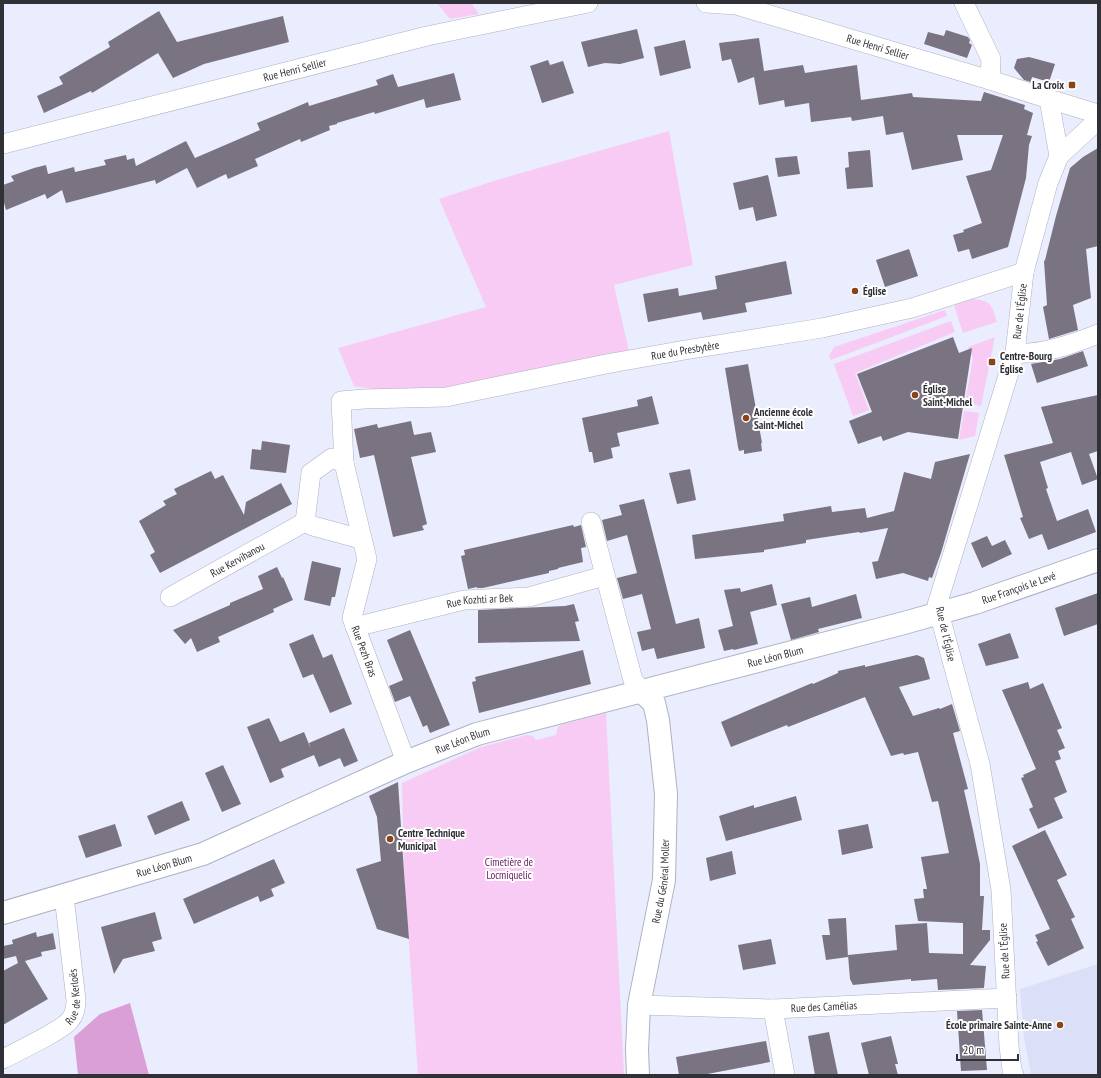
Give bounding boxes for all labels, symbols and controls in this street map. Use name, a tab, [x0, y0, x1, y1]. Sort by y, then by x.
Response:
street label: Rue Henri Sellier	[845, 31, 911, 63]
street label: Rue Henri Sellier	[262, 55, 328, 84]
place label: La Croix	[1032, 78, 1064, 92]
marker: La Croix	[1067, 80, 1077, 90]
street label: Rue de l'Église	[1010, 282, 1030, 340]
place label: Église	[863, 284, 887, 298]
marker: Église	[850, 286, 860, 296]
street label: Rue du Presbytère	[650, 338, 721, 363]
place label: Centre-Bourg Église	[1000, 349, 1052, 376]
marker: Centre-Bourg Église	[987, 357, 997, 367]
place label: Église Saint-Michel	[923, 382, 972, 409]
marker: Église Saint-Michel	[910, 390, 920, 400]
place label: Ancienne école Saint-Michel	[753, 405, 813, 432]
marker: Ancienne école Saint-Michel	[741, 413, 751, 423]
street label: Rue Kervihanou	[208, 539, 267, 580]
street label: Rue François le Levé	[980, 568, 1058, 607]
street label: Rue Kozhti ar Bek	[445, 591, 514, 611]
street label: Rue de l'Église	[933, 605, 959, 663]
street label: Rue Pezh Bras	[349, 624, 381, 679]
street label: Rue Léon Blum	[746, 642, 805, 670]
street label: Rue Léon Blum	[433, 724, 491, 757]
place label: Centre Technique Municipal	[398, 826, 465, 853]
marker: Centre Technique Municipal	[385, 834, 395, 844]
street label: Rue du Général Moller	[648, 839, 672, 925]
street label: Rue Léon Blum	[135, 851, 194, 880]
park label: Cimetière de Locmiquelic	[485, 855, 534, 882]
street label: Rue de l'Église	[996, 922, 1012, 979]
street label: Rue de Kerloës	[62, 968, 83, 1028]
street label: Rue des Camélias	[790, 998, 858, 1015]
place label: École primaire Sainte-Anne	[946, 1018, 1052, 1032]
marker: École primaire Sainte-Anne	[1055, 1020, 1065, 1030]
scale bar	[957, 1036, 1018, 1062]
text: 20 m	[963, 1042, 984, 1057]

